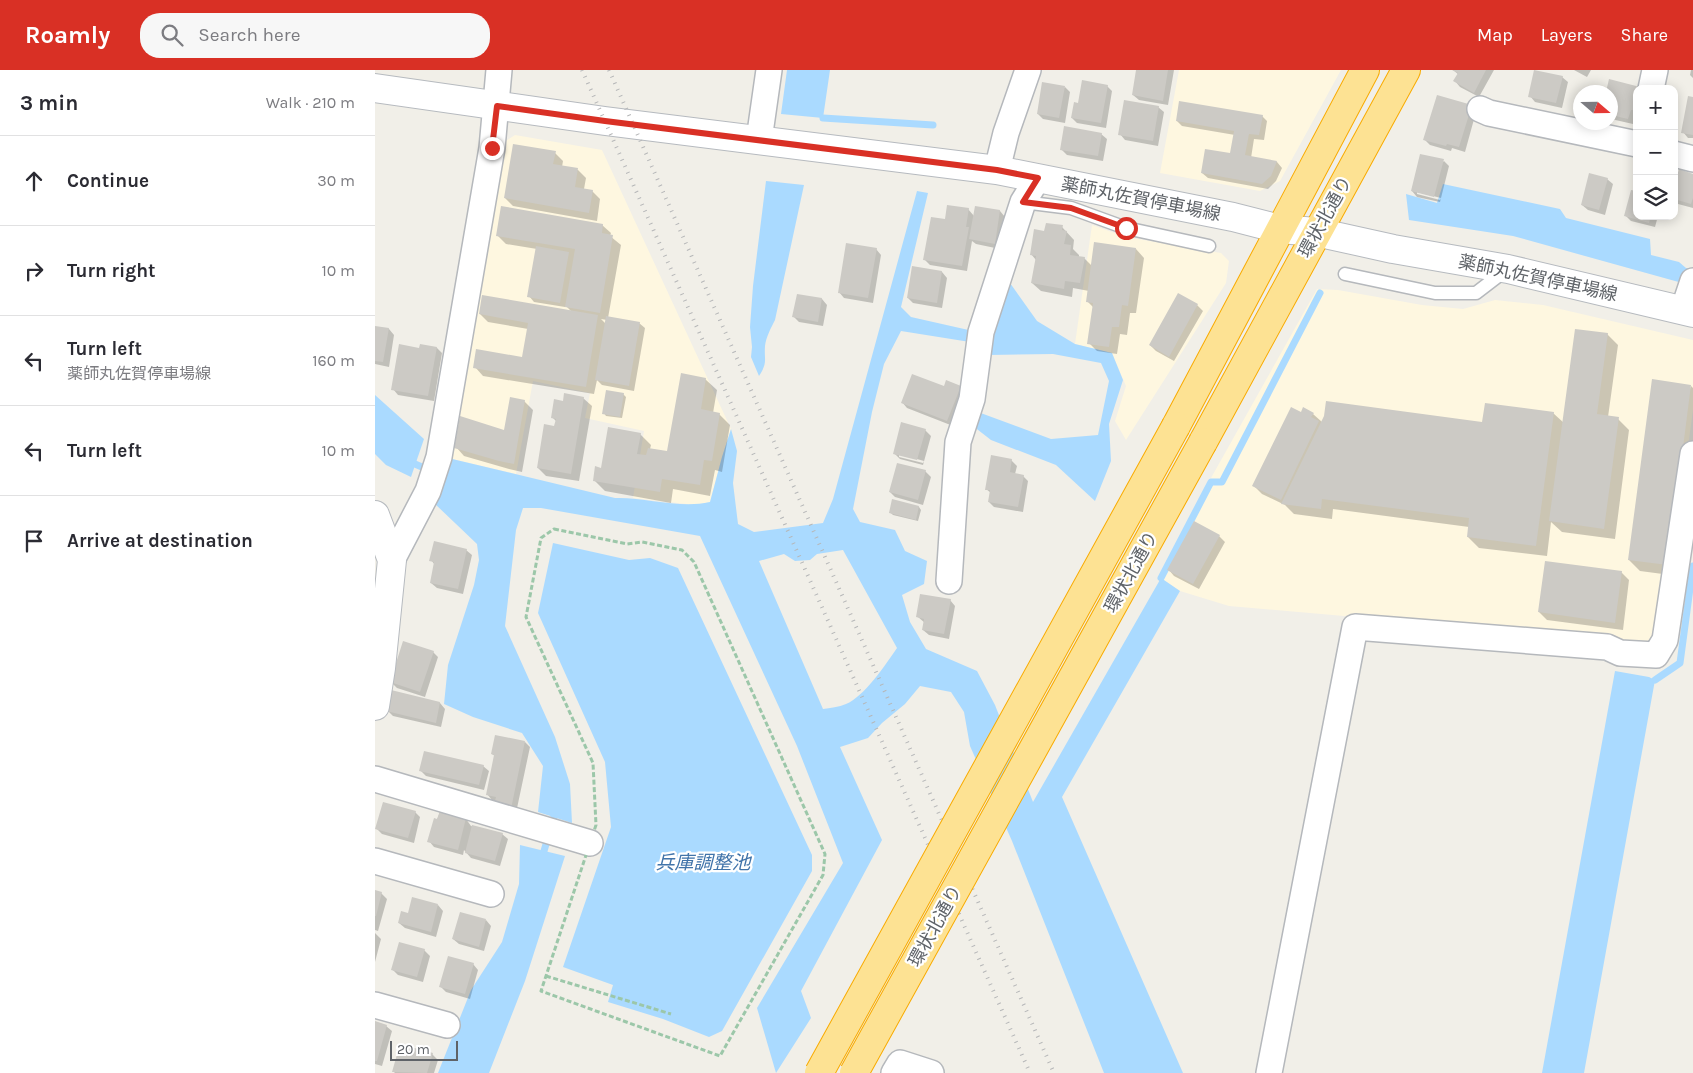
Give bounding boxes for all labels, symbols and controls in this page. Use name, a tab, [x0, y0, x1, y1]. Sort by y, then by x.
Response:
search box	[140, 13, 490, 58]
text: Roamly	[25, 21, 110, 49]
icon: search	[158, 21, 186, 49]
text: Search here	[198, 24, 300, 46]
text: Map	[1477, 24, 1513, 46]
text: Layers	[1541, 24, 1593, 46]
text: Share	[1621, 24, 1668, 46]
north arrow	[1573, 85, 1618, 130]
map controls	[1633, 85, 1678, 220]
button: +	[1633, 85, 1678, 130]
text: 3 min	[20, 91, 78, 115]
text: Walk · 210 m	[266, 93, 355, 112]
button: −	[1633, 130, 1678, 175]
route end	[481, 137, 504, 160]
icon: ahead	[20, 167, 48, 195]
text: Continue	[67, 170, 149, 192]
text: 30 m	[317, 171, 355, 190]
street label: 環状北通り	[1294, 172, 1356, 262]
street label: 薬師丸佐賀停車場線	[1059, 173, 1223, 225]
button: layers	[1633, 175, 1678, 220]
route start	[1115, 217, 1138, 240]
street label: 薬師丸佐賀停車場線	[1456, 250, 1620, 306]
icon: right	[20, 257, 48, 285]
text: Turn right	[67, 260, 156, 282]
text: 10 m	[321, 261, 355, 280]
text: Turn left	[67, 338, 142, 360]
icon: left	[20, 347, 48, 375]
text: 160 m	[312, 351, 355, 370]
text: 薬師丸佐賀停車場線	[67, 364, 211, 383]
icon: left	[20, 437, 48, 465]
text: Turn left	[67, 440, 142, 462]
text: 10 m	[321, 441, 355, 460]
icon: arrive	[20, 527, 48, 555]
street label: 環状北通り	[1100, 527, 1162, 617]
text: Arrive at destination	[67, 530, 253, 552]
water label: 兵庫調整池	[655, 852, 752, 874]
street label: 環状北通り	[904, 881, 966, 971]
scale bar	[390, 1038, 457, 1061]
text: 20 m	[397, 1041, 430, 1058]

